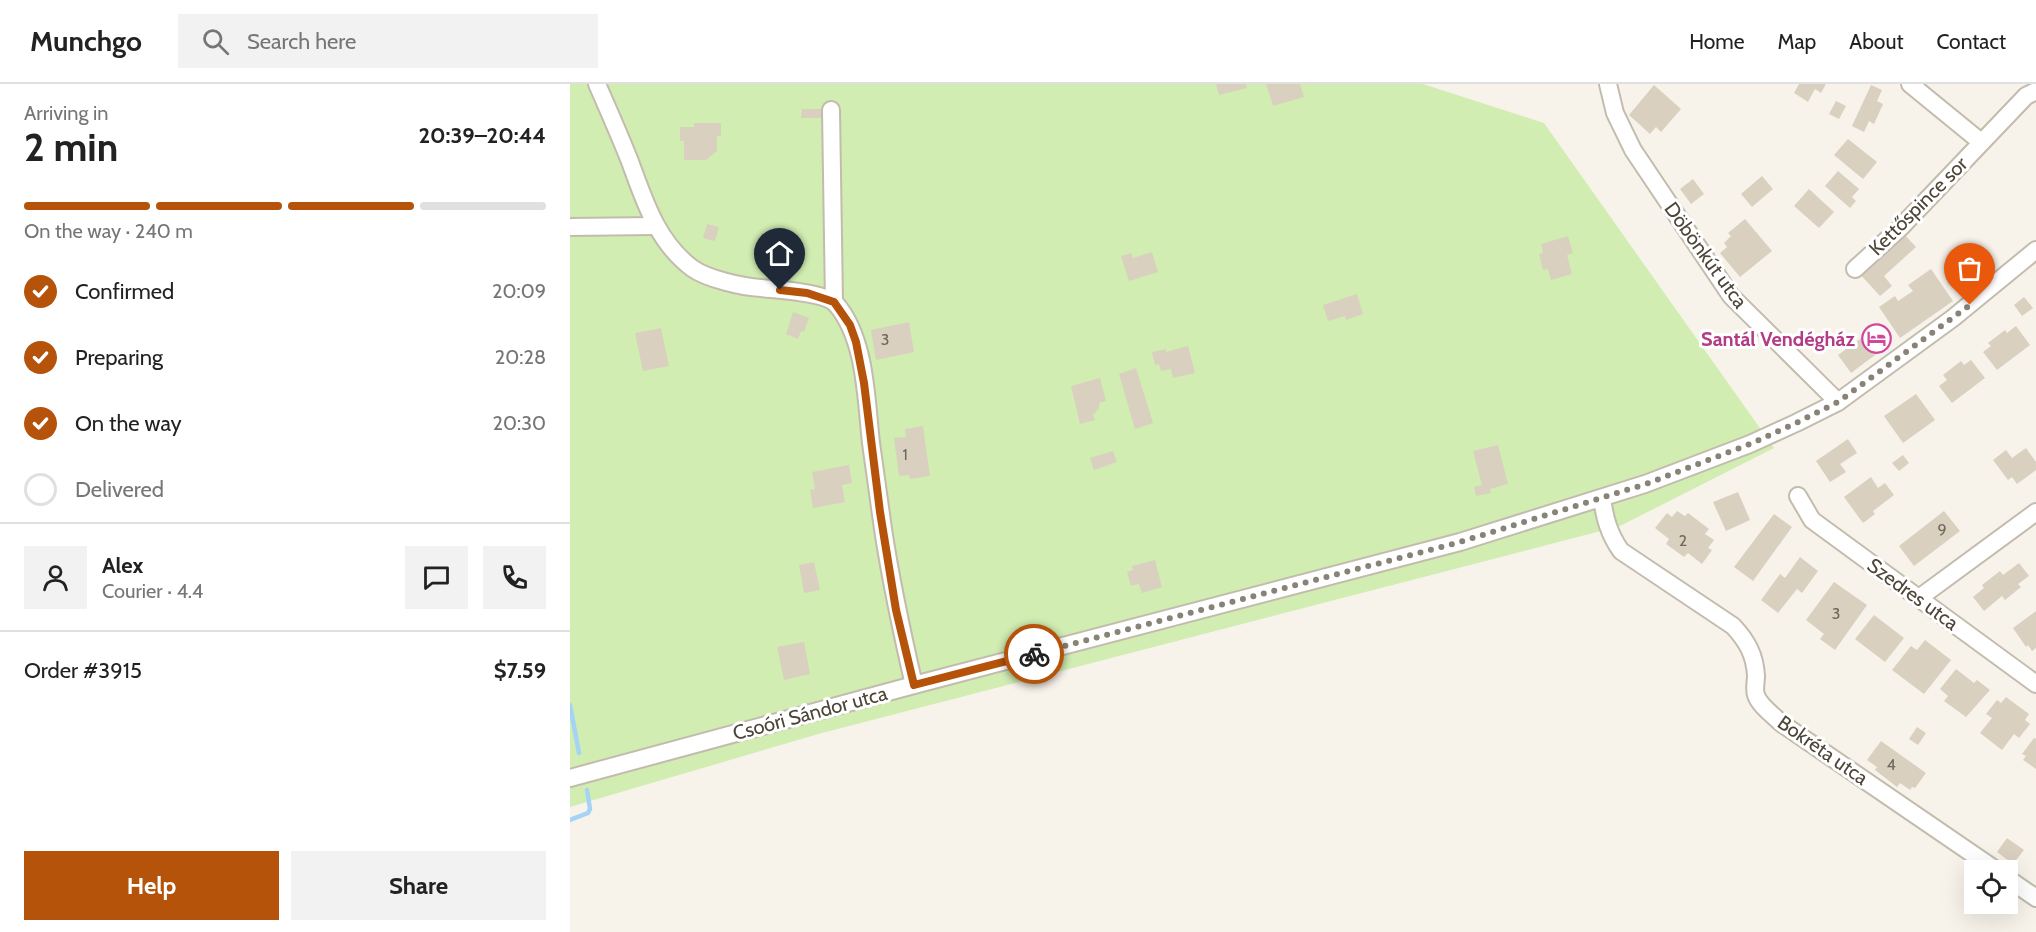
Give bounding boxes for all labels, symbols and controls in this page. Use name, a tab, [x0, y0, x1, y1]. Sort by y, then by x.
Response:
search box	[178, 14, 598, 68]
text: Munchgo	[30, 24, 142, 58]
icon: search	[199, 25, 232, 58]
text: Search here	[247, 28, 356, 55]
text: Home	[1689, 29, 1745, 54]
text: Map	[1778, 29, 1816, 54]
text: About	[1849, 29, 1903, 54]
text: Contact	[1936, 29, 2006, 54]
text: Arriving in	[24, 101, 108, 125]
text: 20:39–20:44	[418, 122, 546, 149]
text: 2 min	[24, 123, 118, 171]
street label: Kettőspince sor	[1864, 151, 1973, 260]
street label: Döbönkút utca	[1659, 197, 1753, 313]
text: On the way · 240 m	[24, 219, 193, 243]
pin	[754, 228, 805, 290]
icon: home	[763, 237, 796, 270]
pin	[1944, 243, 1995, 305]
icon: bag	[1953, 252, 1986, 285]
icon: check	[24, 275, 57, 308]
text: Confirmed	[75, 278, 174, 305]
text: 20:09	[492, 279, 546, 303]
hotel icon: Santál Vendégház	[1860, 323, 1892, 355]
place label: Santál Vendégház	[1701, 327, 1856, 351]
house number: 3	[881, 330, 889, 349]
icon: check	[24, 341, 57, 374]
text: Preparing	[75, 344, 163, 371]
text: 20:28	[495, 345, 546, 369]
icon: check	[24, 407, 57, 440]
text: On the way	[75, 410, 182, 437]
text: 20:30	[493, 411, 546, 435]
house number: 1	[902, 445, 908, 464]
text: Delivered	[75, 476, 164, 503]
house number: 9	[1937, 520, 1947, 539]
house number: 2	[1679, 531, 1687, 550]
button: person	[24, 546, 87, 609]
button: chat	[405, 546, 468, 609]
button: phone	[483, 546, 546, 609]
text: Alex	[102, 552, 143, 579]
street label: Szedres utca	[1863, 553, 1964, 635]
text: Courier · 4.4	[102, 579, 203, 603]
house number: 3	[1832, 604, 1840, 623]
courier	[1004, 624, 1064, 684]
icon: bike	[1018, 638, 1051, 671]
text: Order #3915	[24, 657, 142, 684]
text: $7.59	[494, 657, 546, 684]
street label: Csoóri Sándor utca	[730, 681, 890, 745]
street label: Bokréta utca	[1773, 710, 1873, 790]
house number: 4	[1886, 755, 1896, 774]
button: Help	[24, 851, 279, 920]
button: Share	[291, 851, 546, 920]
map controls	[1964, 860, 2018, 914]
button: locate	[1964, 860, 2018, 914]

